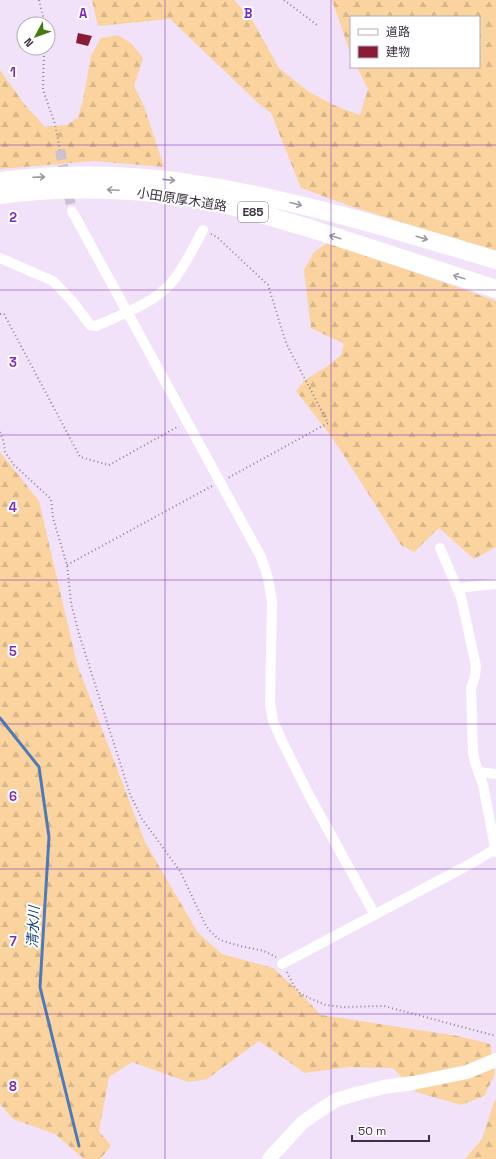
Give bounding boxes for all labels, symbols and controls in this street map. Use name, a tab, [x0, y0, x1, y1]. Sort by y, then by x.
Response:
text: A	[79, 5, 88, 22]
text: B	[244, 5, 253, 22]
north arrow	[16, 16, 56, 56]
legend	[350, 16, 480, 68]
text: 道路	[386, 24, 410, 40]
text: N	[21, 35, 36, 50]
text: 建物	[386, 44, 410, 60]
text: 1	[10, 64, 16, 81]
one-way arrow	[32, 174, 45, 181]
one-way arrow	[162, 176, 175, 184]
street label: 小田原厚木道路	[136, 184, 228, 215]
one-way arrow	[107, 187, 120, 194]
one-way arrow	[289, 200, 302, 208]
road number: E85	[238, 202, 268, 222]
text: 2	[9, 209, 17, 226]
one-way arrow	[329, 233, 342, 240]
one-way arrow	[415, 235, 428, 242]
one-way arrow	[453, 273, 466, 280]
text: 3	[9, 354, 17, 371]
text: 4	[9, 499, 17, 516]
text: 5	[9, 643, 17, 660]
text: 6	[9, 788, 17, 805]
water label: 清水川	[23, 904, 43, 948]
text: 7	[9, 933, 17, 950]
text: 8	[9, 1078, 17, 1095]
scale bar	[352, 1117, 429, 1143]
text: 50 m	[358, 1123, 386, 1139]

